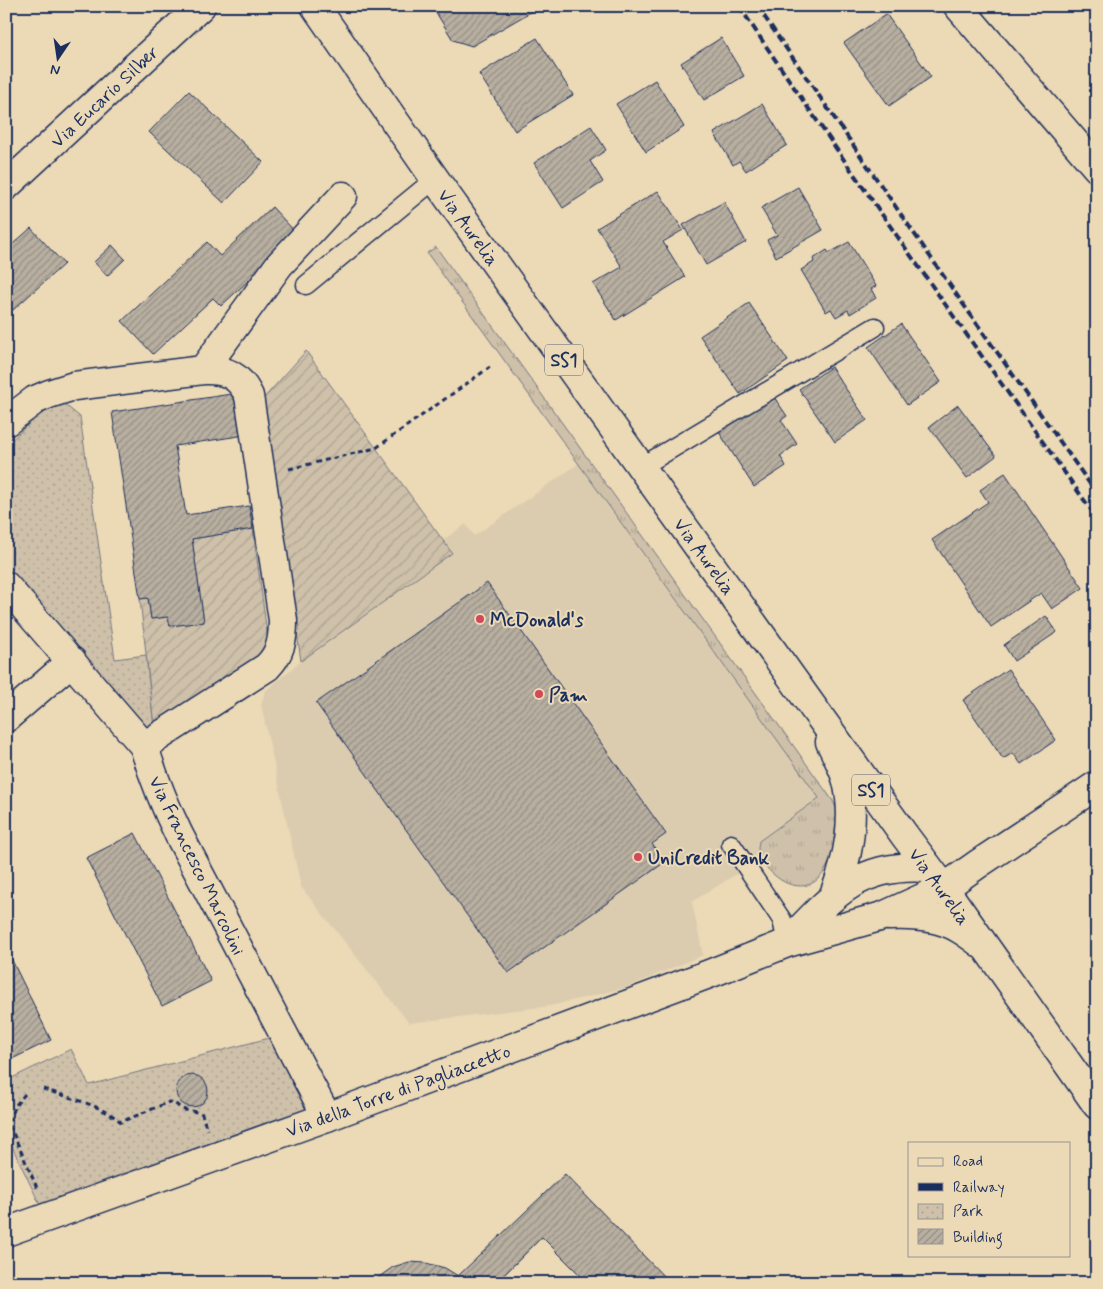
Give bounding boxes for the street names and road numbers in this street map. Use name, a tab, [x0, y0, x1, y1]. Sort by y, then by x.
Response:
street label: Via Eucario Silber	[46, 40, 165, 154]
street label: Via Aurelia	[431, 184, 504, 272]
road number: SS1	[545, 344, 583, 376]
street label: Via Aurelia	[667, 513, 740, 601]
street label: Via Francesco Marcolini	[142, 772, 251, 959]
road number: SS1	[852, 774, 890, 806]
street label: Via Aurelia	[902, 843, 975, 931]
street label: Via della Torre di Pagliaccetto	[283, 1039, 515, 1146]

